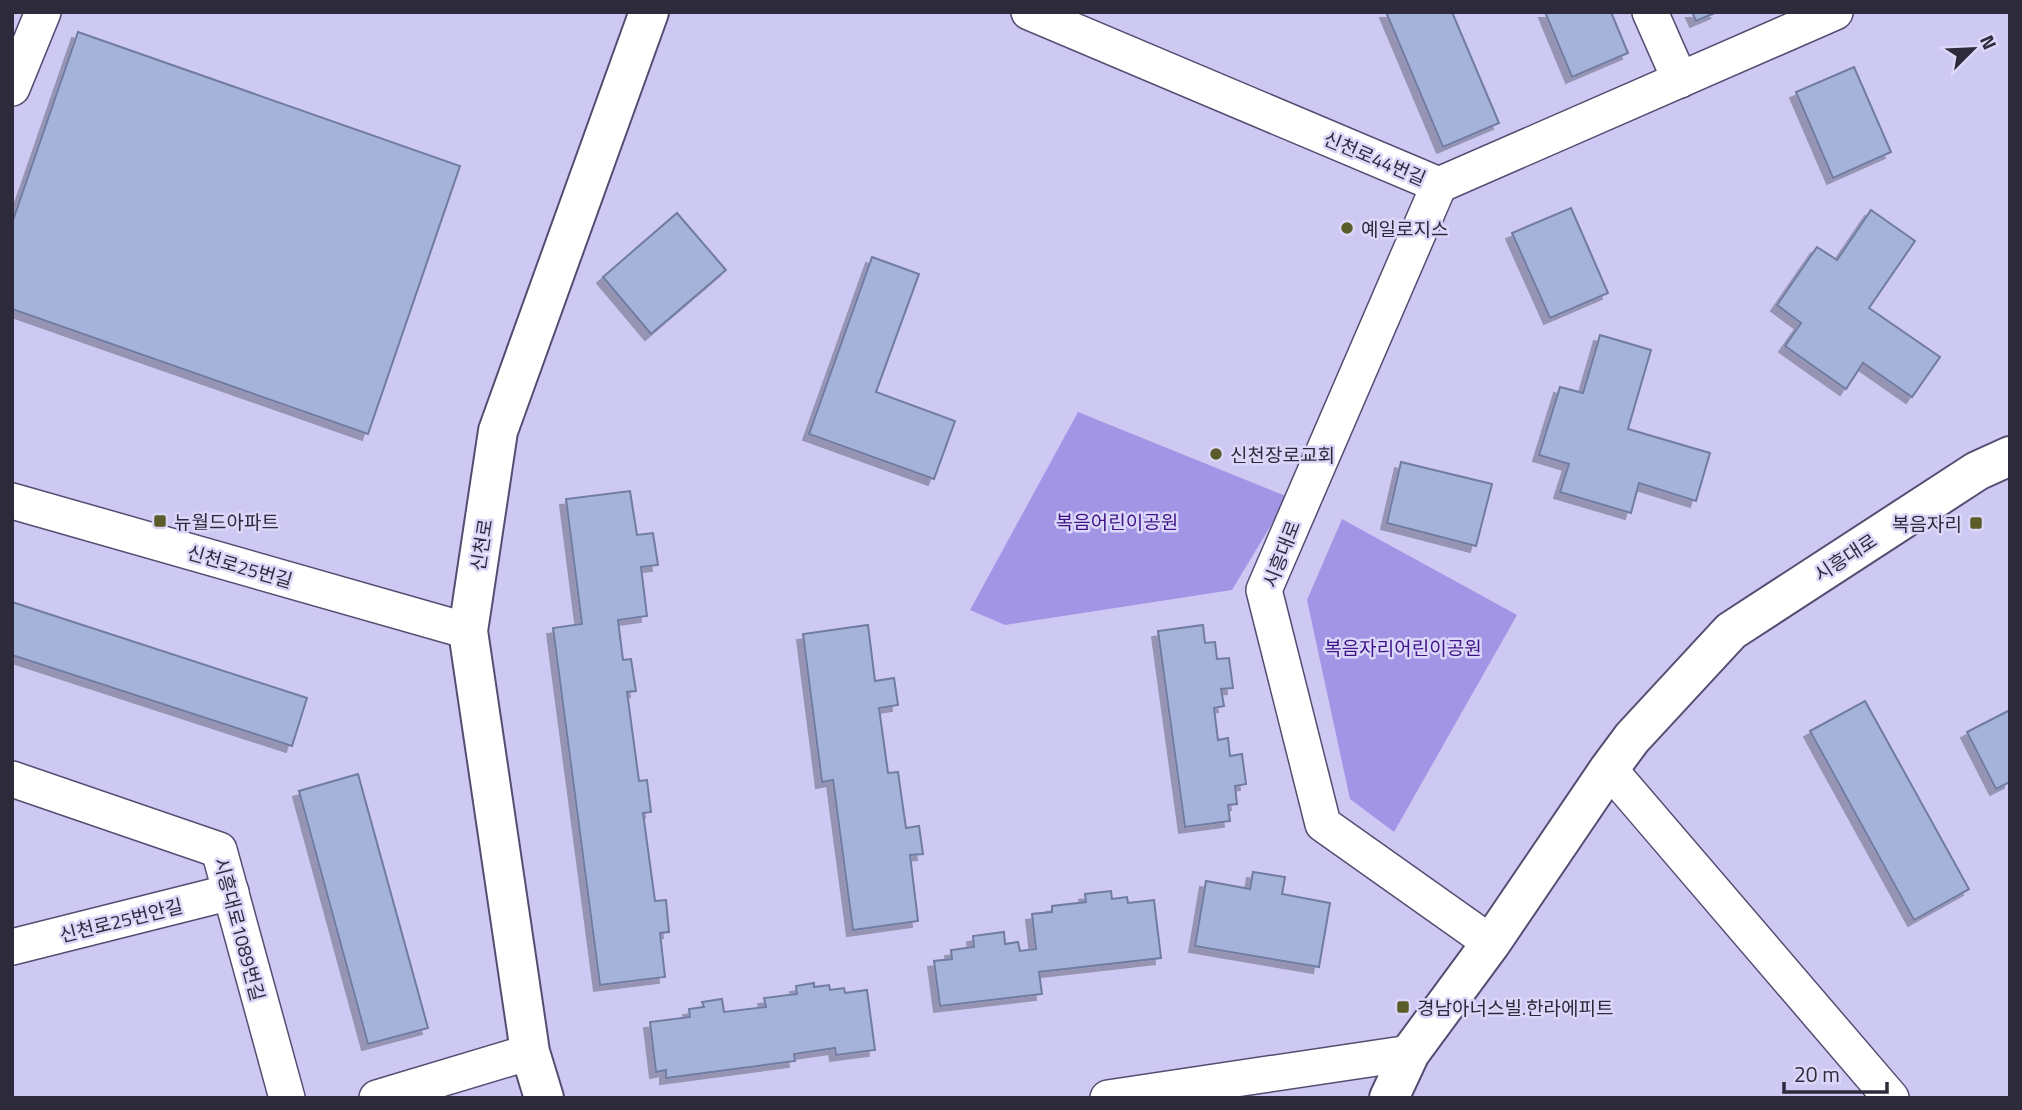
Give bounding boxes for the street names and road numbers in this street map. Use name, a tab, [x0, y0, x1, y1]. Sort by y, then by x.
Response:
street label: 신천로44번길	[1319, 123, 1431, 193]
street label: 시흥대로	[1255, 516, 1307, 592]
street label: 신천로	[463, 517, 499, 573]
street label: 시흥대로	[1808, 526, 1882, 588]
street label: 신천로25번길	[184, 537, 296, 595]
street label: 시흥대로1089번길	[207, 854, 273, 1004]
street label: 신천로25번안길	[56, 891, 186, 949]

